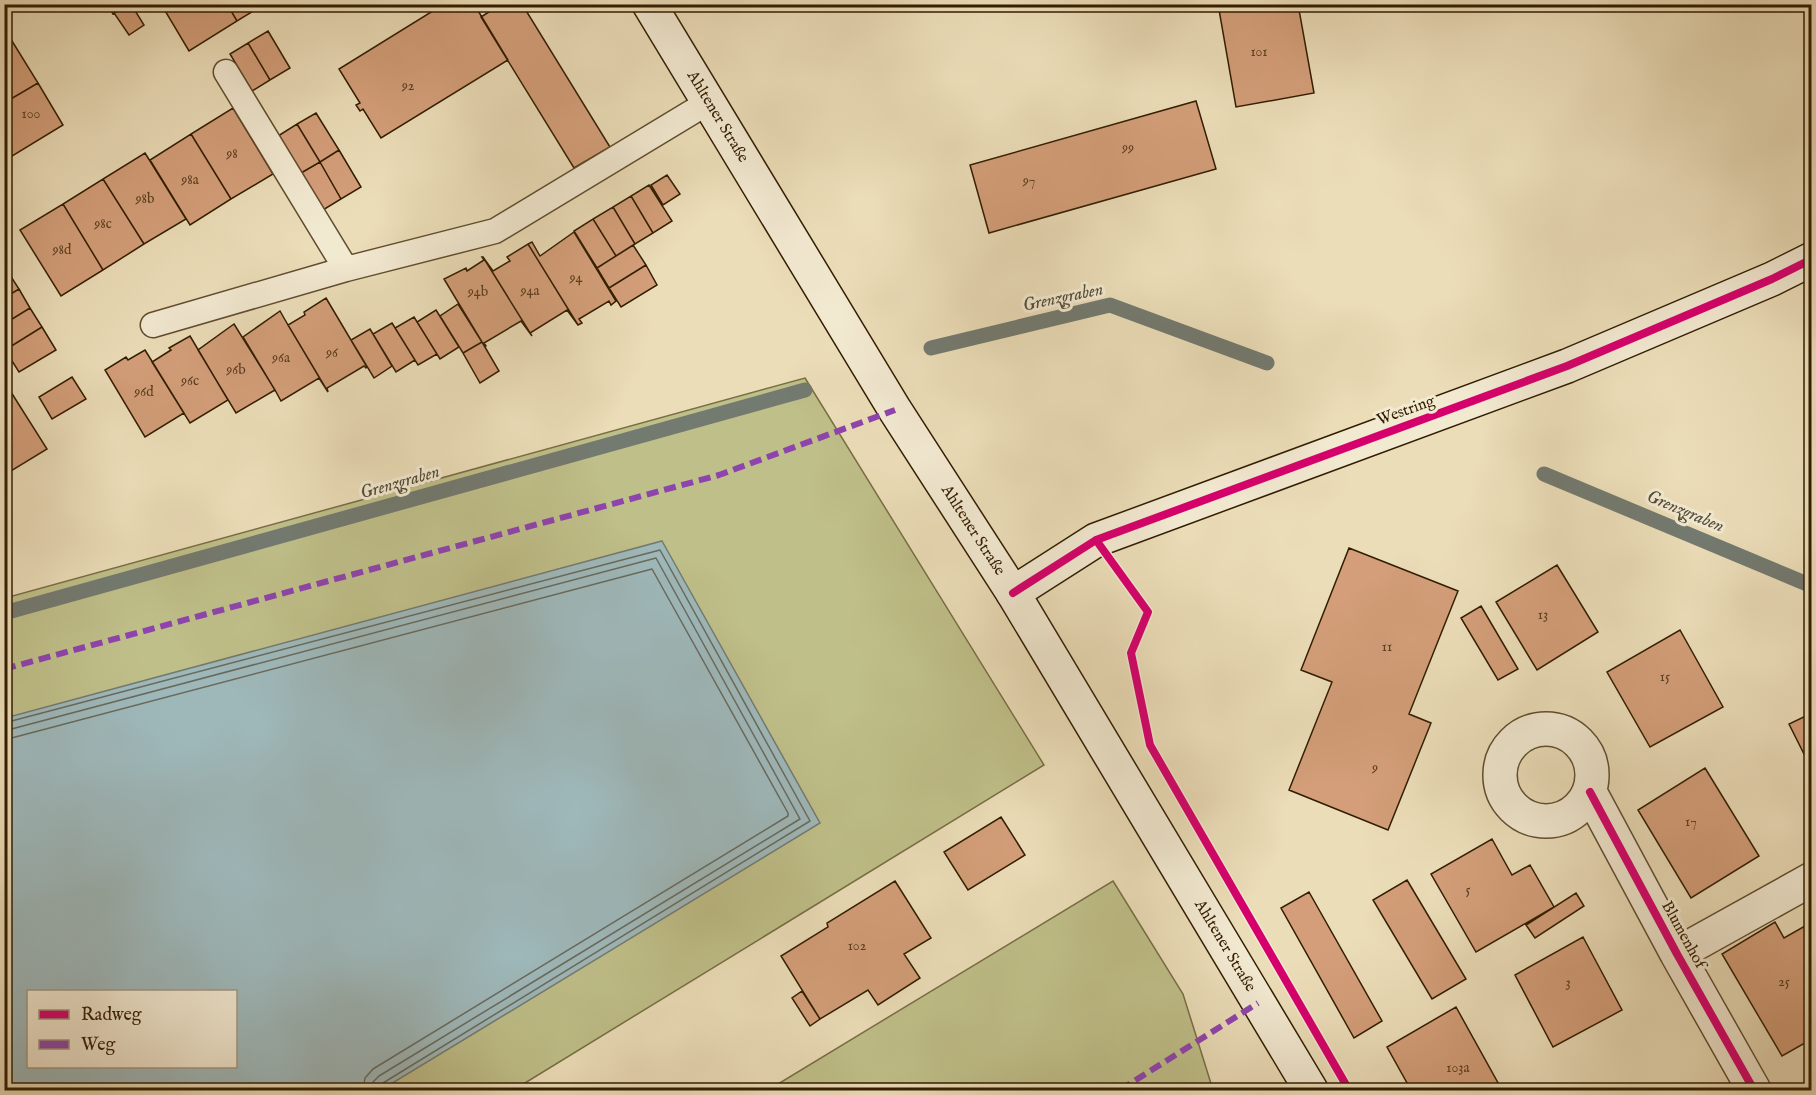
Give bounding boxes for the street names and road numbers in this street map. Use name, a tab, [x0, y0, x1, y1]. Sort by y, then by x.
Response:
street label: Ahltener Straße	[681, 66, 753, 167]
street label: Westring	[1374, 391, 1438, 431]
street label: Ahltener Straße	[936, 481, 1009, 580]
street label: Ahltener Straße	[1189, 895, 1260, 996]
street label: Blumenhof	[1656, 898, 1711, 975]

